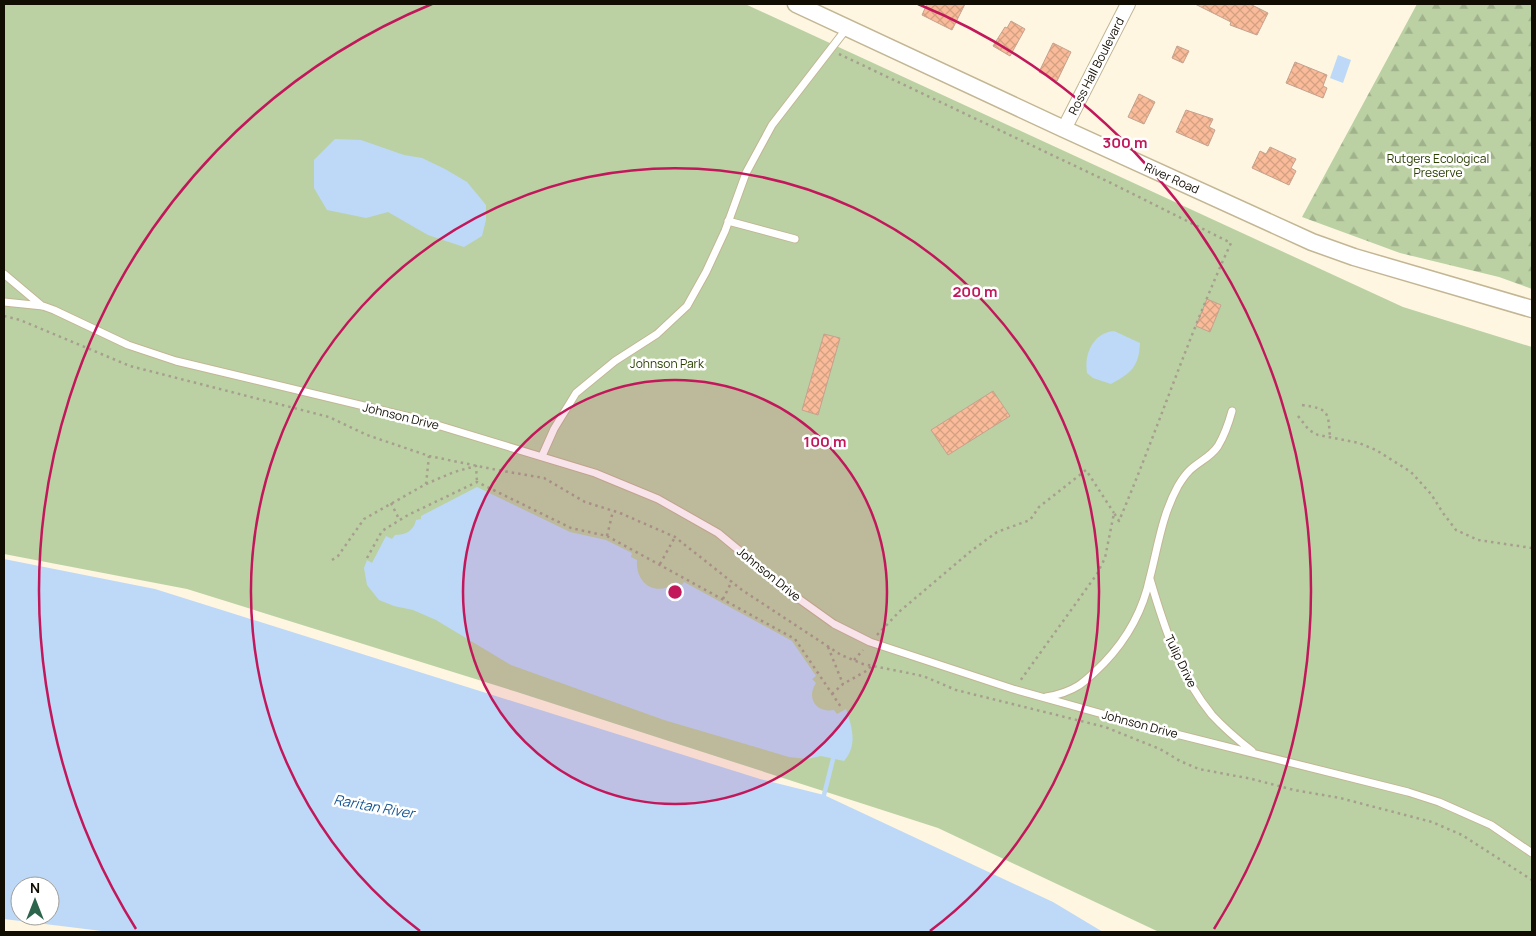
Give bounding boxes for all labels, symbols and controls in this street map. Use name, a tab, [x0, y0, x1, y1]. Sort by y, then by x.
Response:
street label: Ross Hall Boulevard	[1064, 14, 1128, 118]
text: 300 m	[1103, 132, 1147, 153]
park label: Rutgers Ecological Preserve	[1387, 150, 1489, 181]
street label: River Road	[1142, 158, 1202, 198]
text: 200 m	[952, 281, 998, 302]
park label: Johnson Park	[630, 355, 705, 372]
street label: Johnson Drive	[361, 398, 441, 434]
text: 100 m	[804, 431, 846, 452]
street label: Johnson Drive	[733, 543, 805, 605]
centre of rings	[666, 583, 684, 601]
street label: Tulip Drive	[1161, 632, 1201, 690]
street label: Johnson Drive	[1100, 706, 1180, 742]
water label: Raritan River	[332, 790, 418, 823]
north arrow	[10, 876, 60, 926]
text: N	[30, 878, 40, 897]

